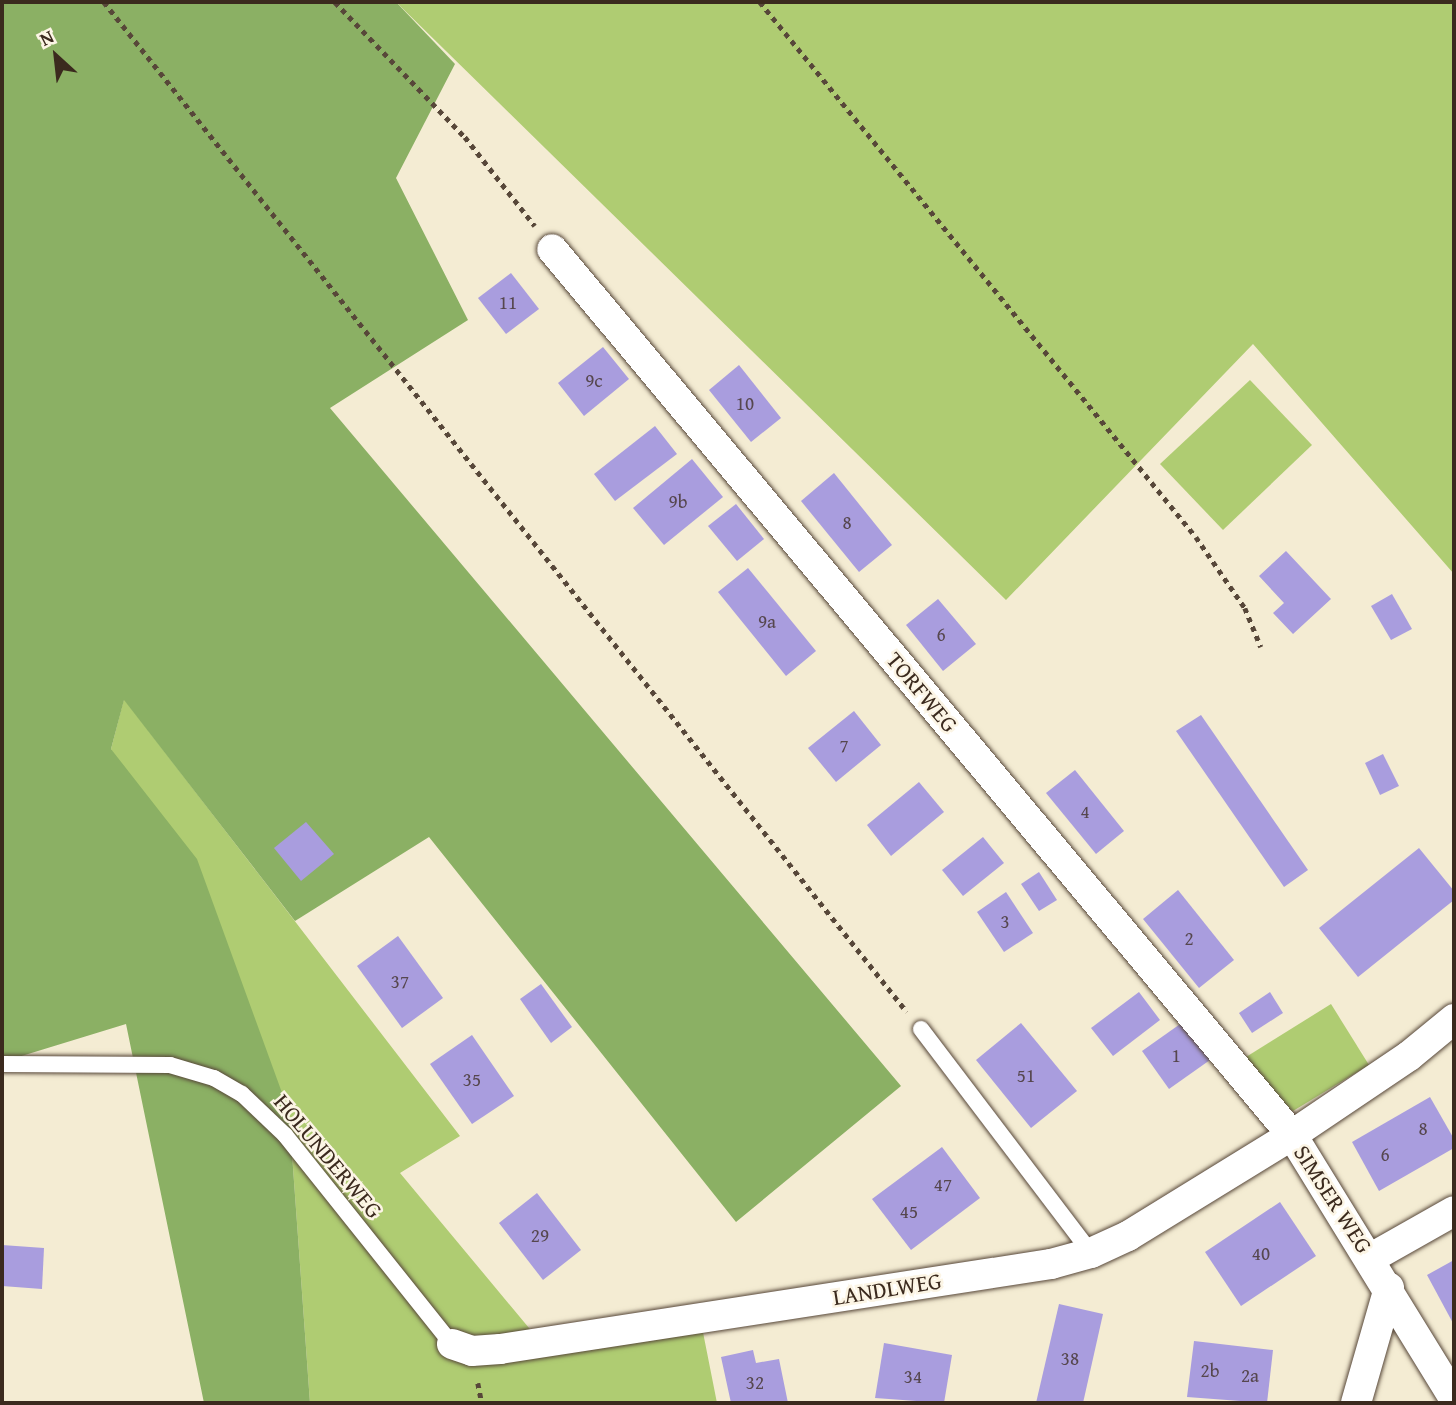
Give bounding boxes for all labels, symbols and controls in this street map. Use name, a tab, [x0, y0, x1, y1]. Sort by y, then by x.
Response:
north arrow	[21, 21, 91, 91]
text: N	[34, 22, 58, 53]
house number: 11	[499, 292, 517, 314]
house number: 9c	[585, 370, 603, 392]
house number: 10	[736, 393, 754, 415]
house number: 9b	[669, 491, 687, 513]
house number: 8	[842, 512, 852, 534]
house number: 9a	[758, 611, 776, 633]
house number: 6	[936, 624, 946, 646]
street label: TORFWEG	[881, 646, 963, 738]
house number: 7	[839, 735, 849, 757]
house number: 4	[1080, 801, 1090, 823]
house number: 3	[1000, 911, 1010, 933]
house number: 2	[1184, 928, 1194, 950]
house number: 37	[391, 971, 409, 993]
house number: 1	[1171, 1045, 1181, 1067]
house number: 51	[1017, 1065, 1035, 1087]
house number: 35	[463, 1069, 481, 1091]
street label: HOLUNDERWEG	[268, 1088, 388, 1224]
house number: 8	[1418, 1118, 1428, 1140]
street label: SIMSER WEG	[1288, 1140, 1378, 1258]
house number: 6	[1380, 1144, 1390, 1166]
house number: 47	[934, 1174, 952, 1196]
house number: 45	[900, 1201, 918, 1223]
house number: 29	[531, 1225, 549, 1247]
house number: 40	[1252, 1243, 1270, 1265]
street label: LANDLWEG	[831, 1267, 943, 1311]
house number: 38	[1061, 1348, 1079, 1370]
house number: 2b	[1201, 1360, 1219, 1382]
house number: 2a	[1241, 1365, 1259, 1387]
house number: 34	[904, 1366, 922, 1388]
house number: 32	[746, 1372, 764, 1394]

